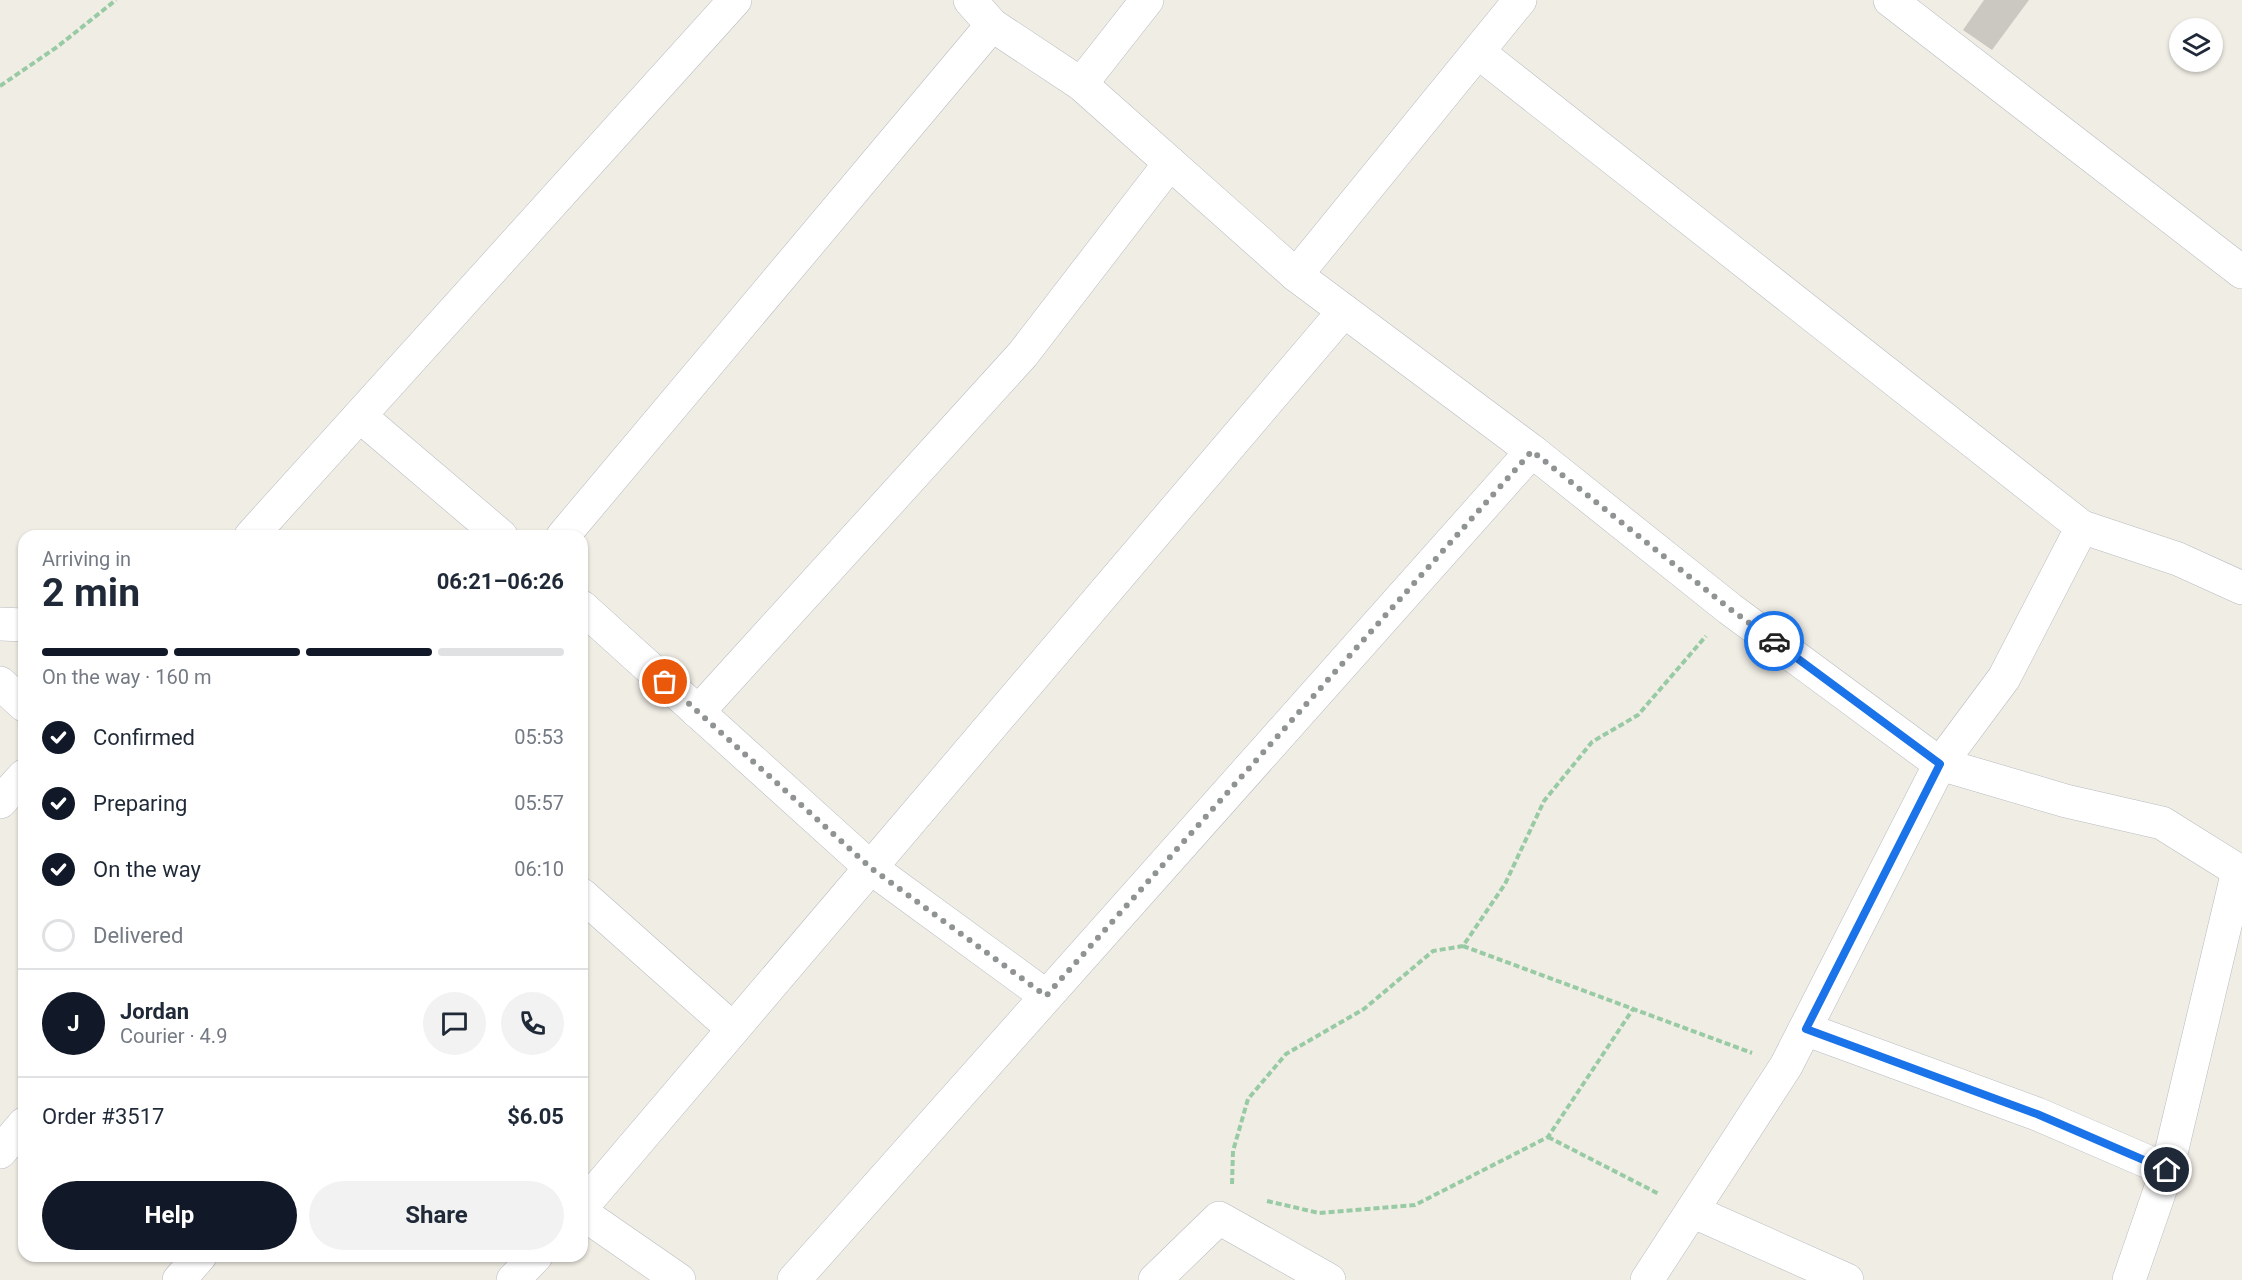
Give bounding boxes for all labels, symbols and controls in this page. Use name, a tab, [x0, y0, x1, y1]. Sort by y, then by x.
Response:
map controls	[2169, 18, 2223, 72]
button: layers	[2169, 18, 2223, 72]
text: Arriving in	[42, 547, 131, 571]
text: 06:21–06:26	[437, 569, 564, 594]
text: 2 min	[42, 570, 140, 616]
courier	[1744, 611, 1804, 671]
icon: car	[1758, 625, 1791, 658]
pin	[639, 656, 690, 707]
text: On the way · 160 m	[42, 665, 211, 689]
icon: bag	[648, 665, 681, 698]
icon: check	[42, 721, 75, 754]
text: Confirmed	[93, 725, 195, 750]
text: 05:53	[514, 725, 564, 749]
icon: check	[42, 787, 75, 820]
text: Preparing	[93, 791, 187, 816]
text: 05:57	[514, 791, 564, 815]
icon: check	[42, 853, 75, 886]
text: On the way	[93, 857, 201, 882]
text: 06:10	[514, 857, 564, 881]
text: Delivered	[93, 923, 183, 948]
button: chat	[423, 992, 486, 1055]
button: phone	[501, 992, 564, 1055]
text: Jordan	[120, 999, 189, 1024]
text: J	[67, 1011, 80, 1036]
text: Courier · 4.9	[120, 1024, 227, 1048]
text: Order #3517	[42, 1104, 164, 1129]
text: $6.05	[507, 1104, 564, 1129]
pin	[2141, 1144, 2192, 1195]
icon: home	[2150, 1153, 2183, 1186]
button: Help	[42, 1181, 297, 1250]
button: Share	[309, 1181, 564, 1250]

